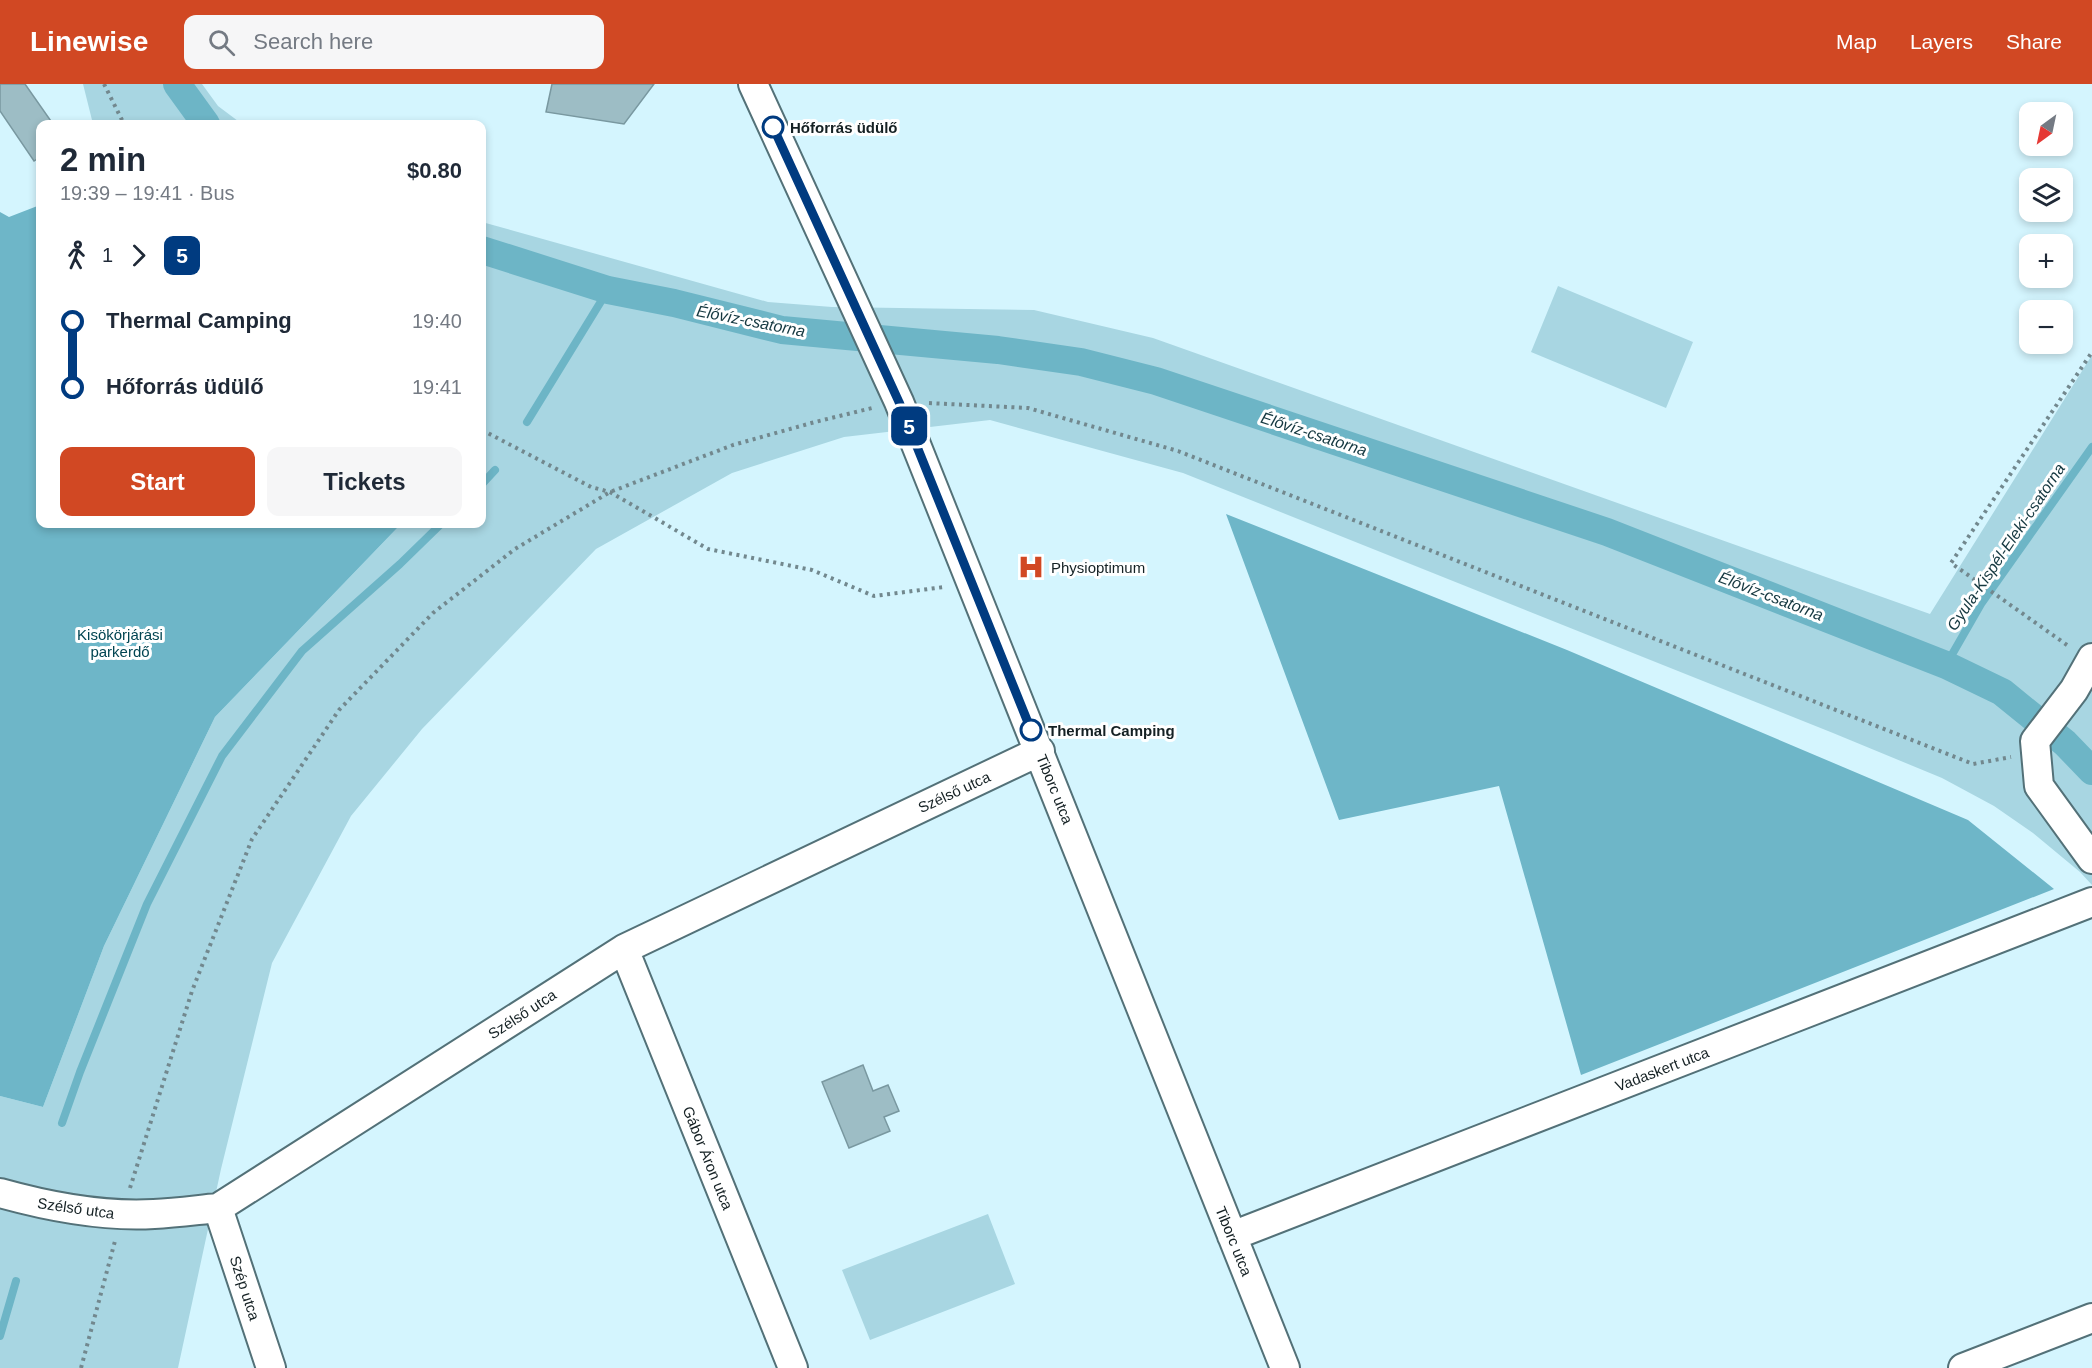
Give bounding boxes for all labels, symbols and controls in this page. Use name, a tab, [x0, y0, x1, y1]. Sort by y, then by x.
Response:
search box	[184, 15, 604, 69]
text: Linewise	[30, 26, 148, 57]
icon: search	[205, 26, 238, 59]
text: Search here	[253, 29, 373, 54]
text: Map	[1836, 30, 1877, 53]
text: Layers	[1910, 30, 1973, 53]
text: Share	[2006, 30, 2062, 53]
north arrow	[2019, 102, 2073, 156]
map controls	[2019, 102, 2073, 354]
marker: Hőforrás üdülő	[762, 116, 784, 138]
place label: Hőforrás üdülő	[790, 119, 898, 136]
text: 2 min	[60, 141, 146, 178]
text: $0.80	[407, 158, 462, 183]
button: layers	[2019, 168, 2073, 222]
text: 19:39 – 19:41 · Bus	[60, 182, 235, 204]
button: +	[2019, 234, 2073, 288]
icon: walk	[60, 239, 93, 272]
icon: forward	[122, 239, 155, 272]
text: 1	[102, 244, 113, 266]
text: 5	[176, 244, 188, 267]
button: −	[2019, 300, 2073, 354]
water label: Élővíz-csatorna	[695, 301, 807, 340]
text: Thermal Camping	[106, 308, 292, 333]
text: 19:40	[412, 310, 462, 332]
text: Hőforrás üdülő	[106, 374, 264, 399]
text: 19:41	[412, 376, 462, 398]
line badge: 5	[890, 406, 928, 446]
water label: Élővíz-csatorna	[1259, 408, 1369, 459]
text: 5	[903, 415, 915, 438]
button: Start	[60, 447, 255, 516]
button: Tickets	[267, 447, 462, 516]
water label: Gyula-Kispél-Eleki-csatorna	[1944, 460, 2068, 634]
hospital icon: Physioptimum	[1016, 552, 1046, 582]
place label: Physioptimum	[1051, 559, 1145, 576]
water label: Élővíz-csatorna	[1716, 567, 1826, 624]
park label: Kisökörjárási parkerdő	[77, 626, 163, 660]
marker: Thermal Camping	[1020, 719, 1042, 741]
place label: Thermal Camping	[1048, 722, 1175, 739]
street label: Tiborc utca	[1033, 752, 1077, 827]
street label: Szélső utca	[915, 768, 993, 816]
street label: Szélső utca	[485, 985, 560, 1042]
street label: Vadaskert utca	[1613, 1043, 1712, 1095]
street label: Gábor Áron utca	[680, 1104, 737, 1213]
street label: Szélső utca	[36, 1194, 116, 1222]
street label: Tiborc utca	[1212, 1204, 1256, 1279]
street label: Szép utca	[227, 1254, 264, 1323]

